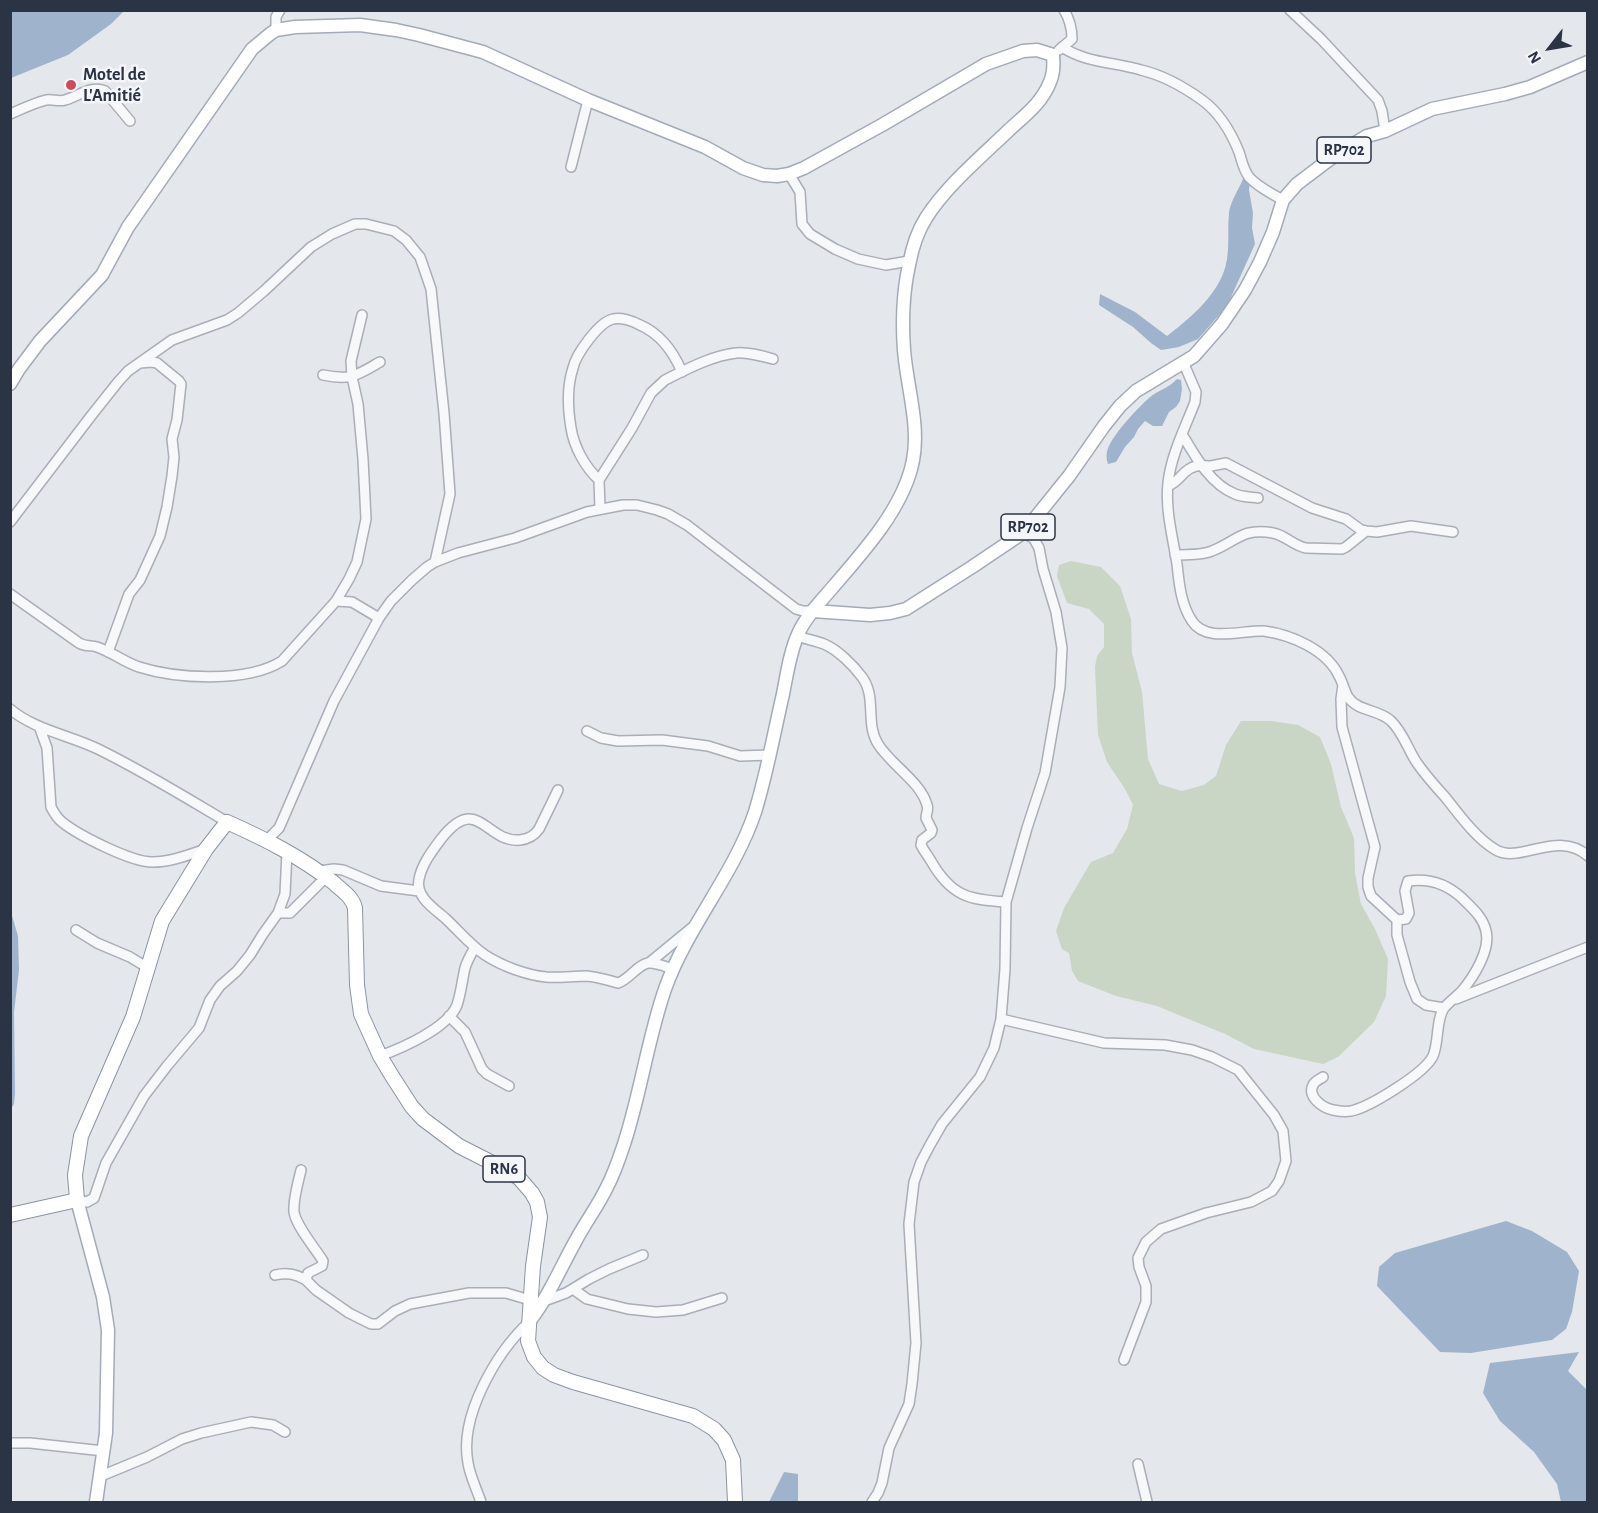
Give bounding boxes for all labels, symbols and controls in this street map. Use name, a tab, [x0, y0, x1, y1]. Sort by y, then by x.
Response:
north arrow	[1520, 18, 1580, 78]
text: N	[1525, 48, 1544, 66]
place label: Motel de L'Amitié	[83, 64, 146, 106]
marker: Motel de L'Amitié	[64, 78, 78, 92]
road number: RP702	[1317, 137, 1371, 163]
road number: RP702	[1001, 514, 1055, 540]
road number: RN6	[483, 1156, 525, 1182]

